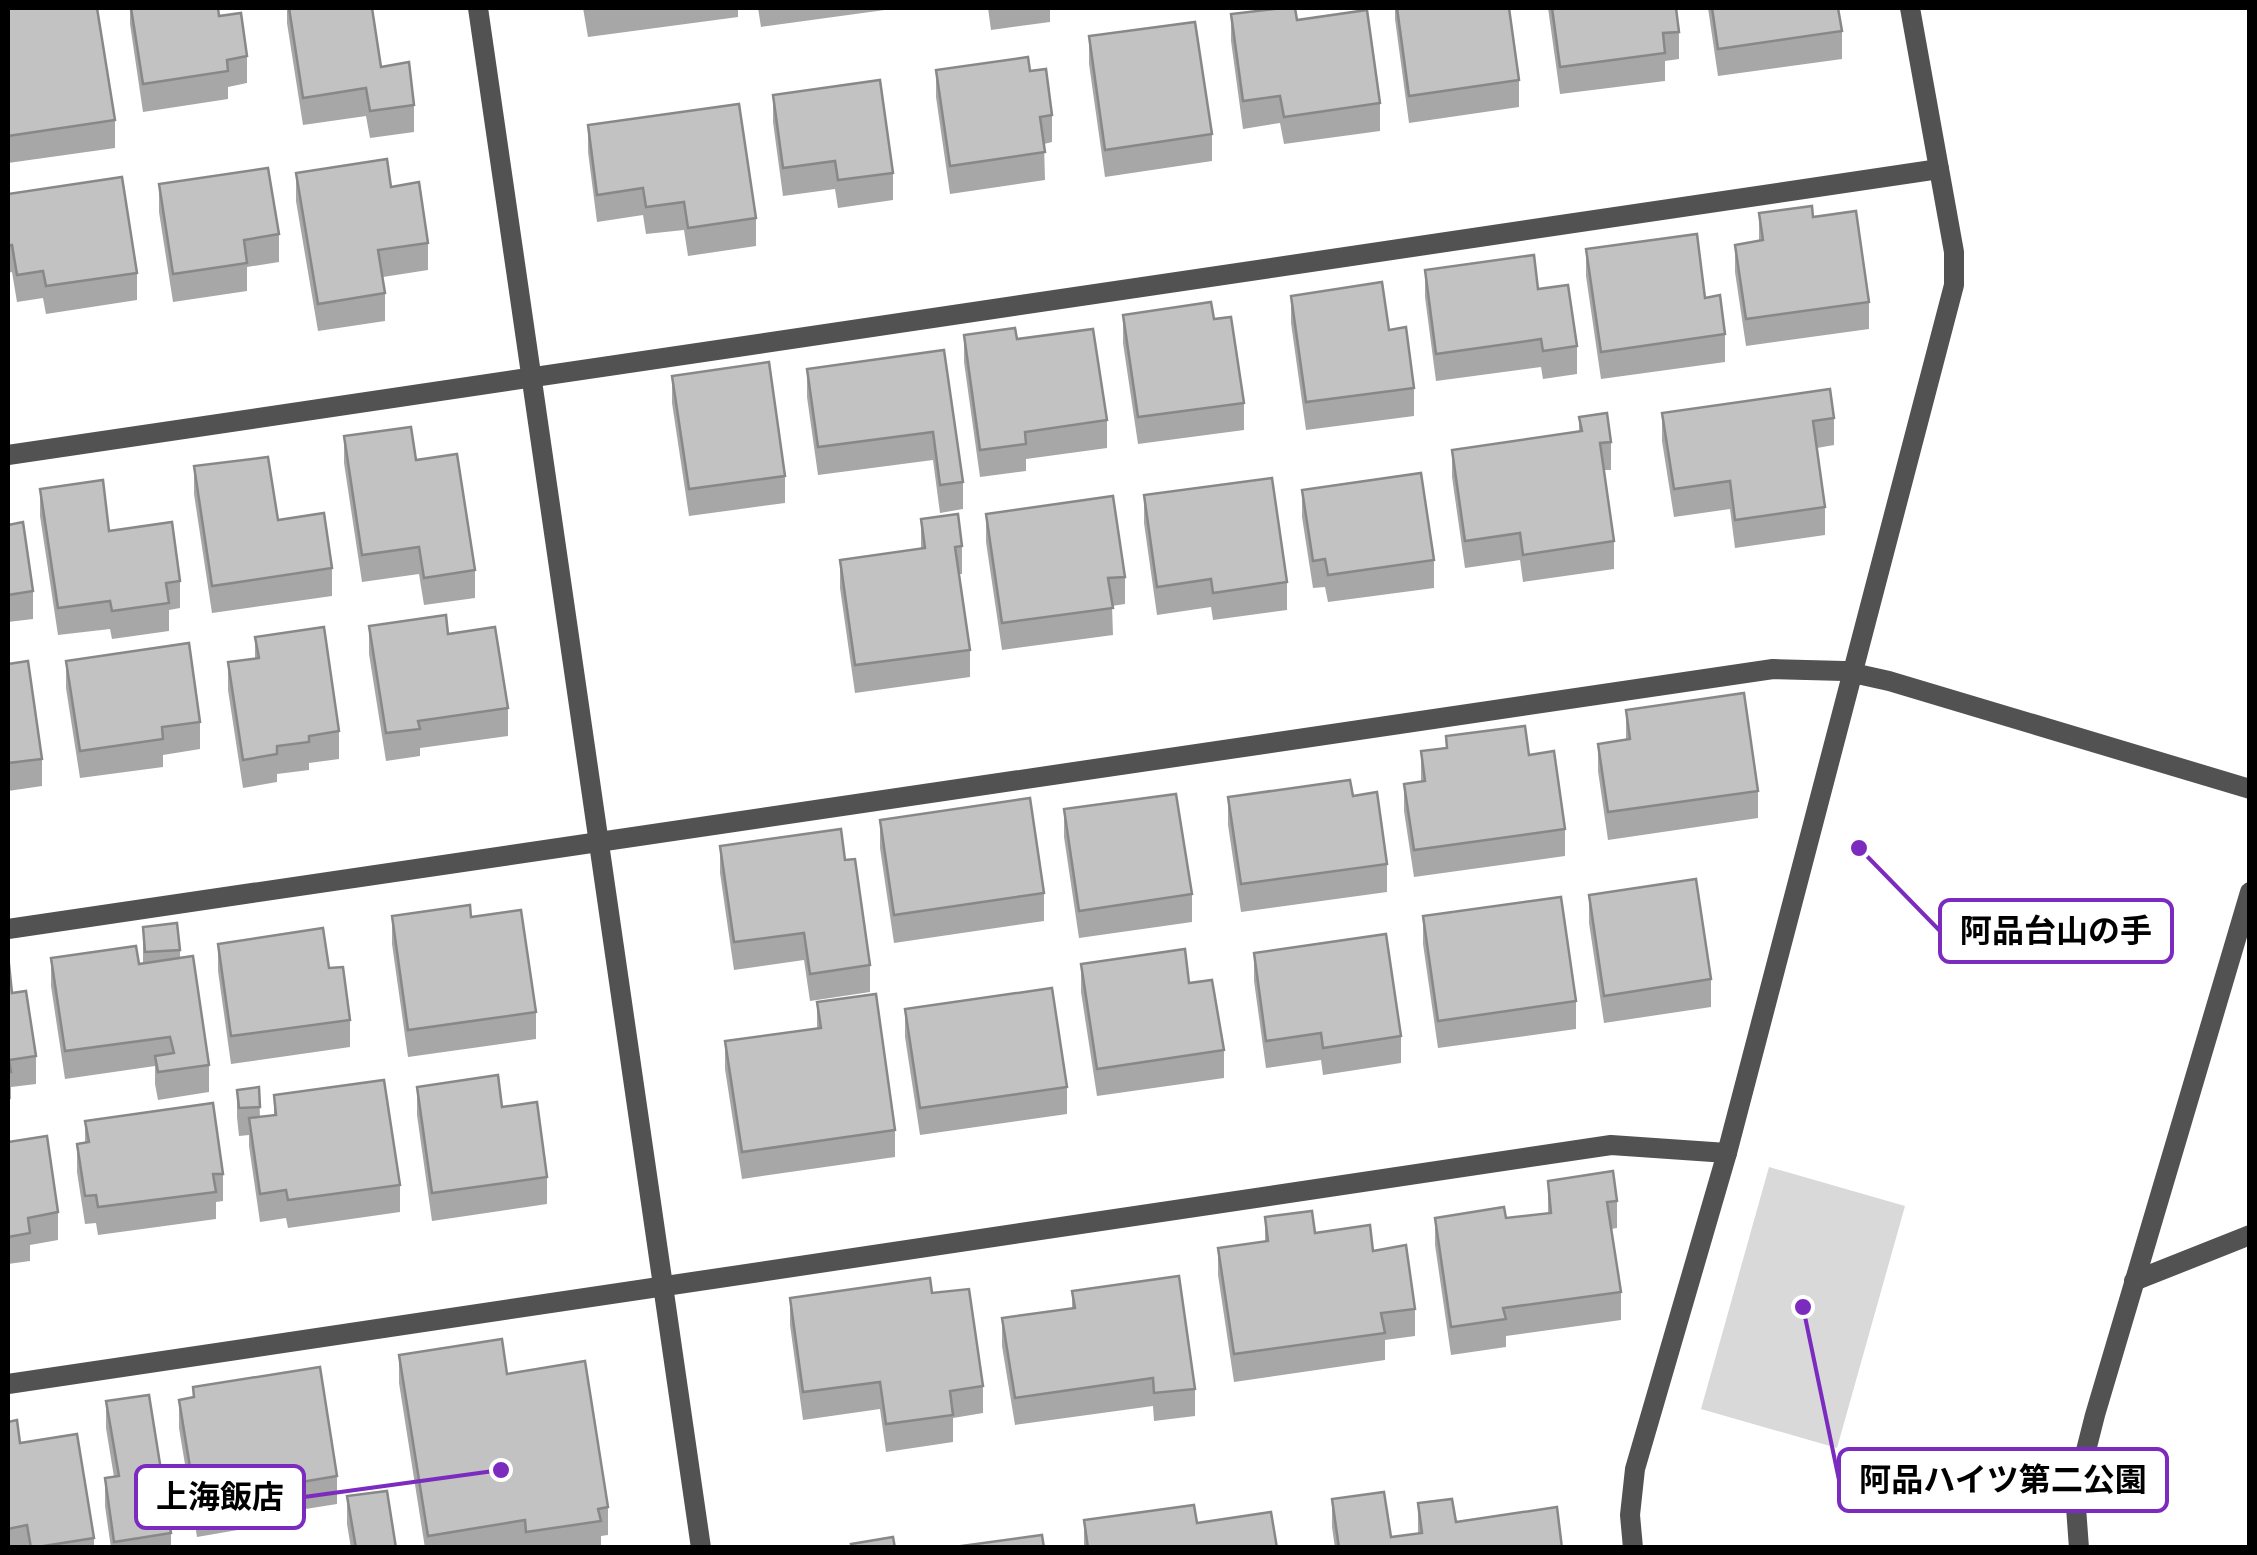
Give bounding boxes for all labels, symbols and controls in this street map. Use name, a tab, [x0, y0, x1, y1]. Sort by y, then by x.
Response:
callout: 阿品台山の手	[1940, 900, 2172, 962]
text: 阿品台山の手	[1960, 913, 2152, 950]
callout: 阿品ハイツ第二公園	[1839, 1449, 2167, 1511]
text: 阿品ハイツ第二公園	[1859, 1462, 2147, 1499]
callout: 上海飯店	[136, 1466, 304, 1528]
text: 上海飯店	[156, 1479, 284, 1516]

